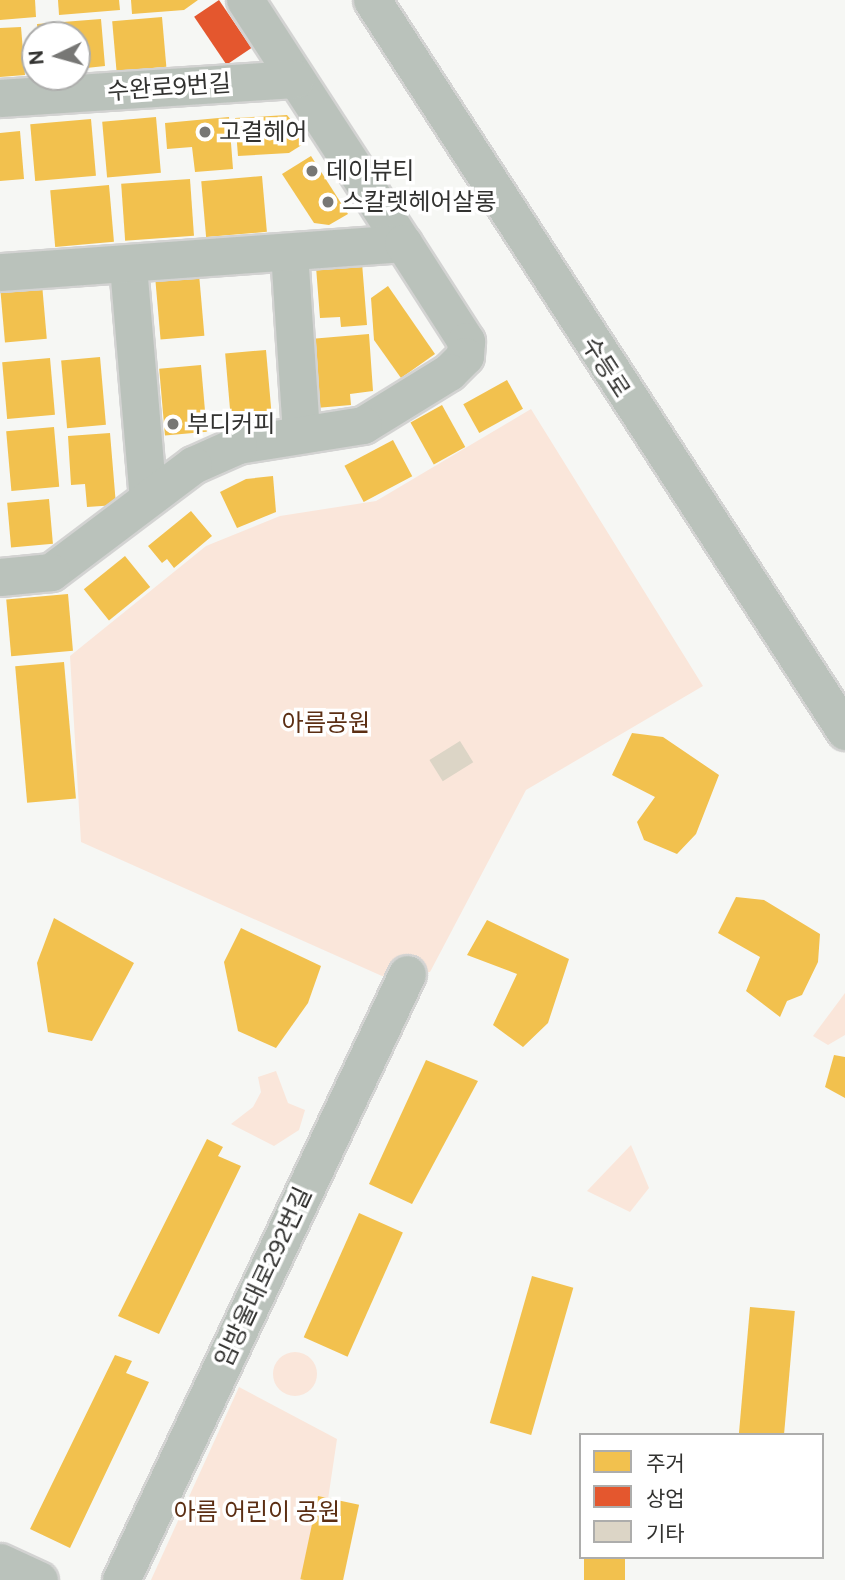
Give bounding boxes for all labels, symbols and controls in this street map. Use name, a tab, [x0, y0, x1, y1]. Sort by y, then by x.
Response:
north arrow	[21, 21, 91, 91]
text: N	[24, 49, 49, 66]
street label: 수완로9번길	[106, 68, 232, 106]
place label: 고결헤어	[219, 118, 307, 146]
marker: 고결헤어	[197, 124, 213, 140]
place label: 데이뷰티	[326, 157, 414, 185]
marker: 데이뷰티	[304, 163, 320, 179]
place label: 스칼렛헤어살롱	[342, 188, 497, 216]
marker: 스칼렛헤어살롱	[320, 194, 336, 210]
street label: 수등로	[576, 331, 636, 403]
place label: 부디커피	[187, 410, 275, 438]
marker: 부디커피	[165, 416, 181, 432]
park label: 아름공원	[282, 709, 370, 737]
street label: 임방울대로292번길	[209, 1183, 317, 1371]
legend	[579, 1433, 824, 1559]
text: 주거	[646, 1451, 685, 1476]
text: 상업	[646, 1486, 685, 1511]
park label: 아름 어린이 공원	[174, 1498, 340, 1526]
text: 기타	[646, 1521, 685, 1546]

